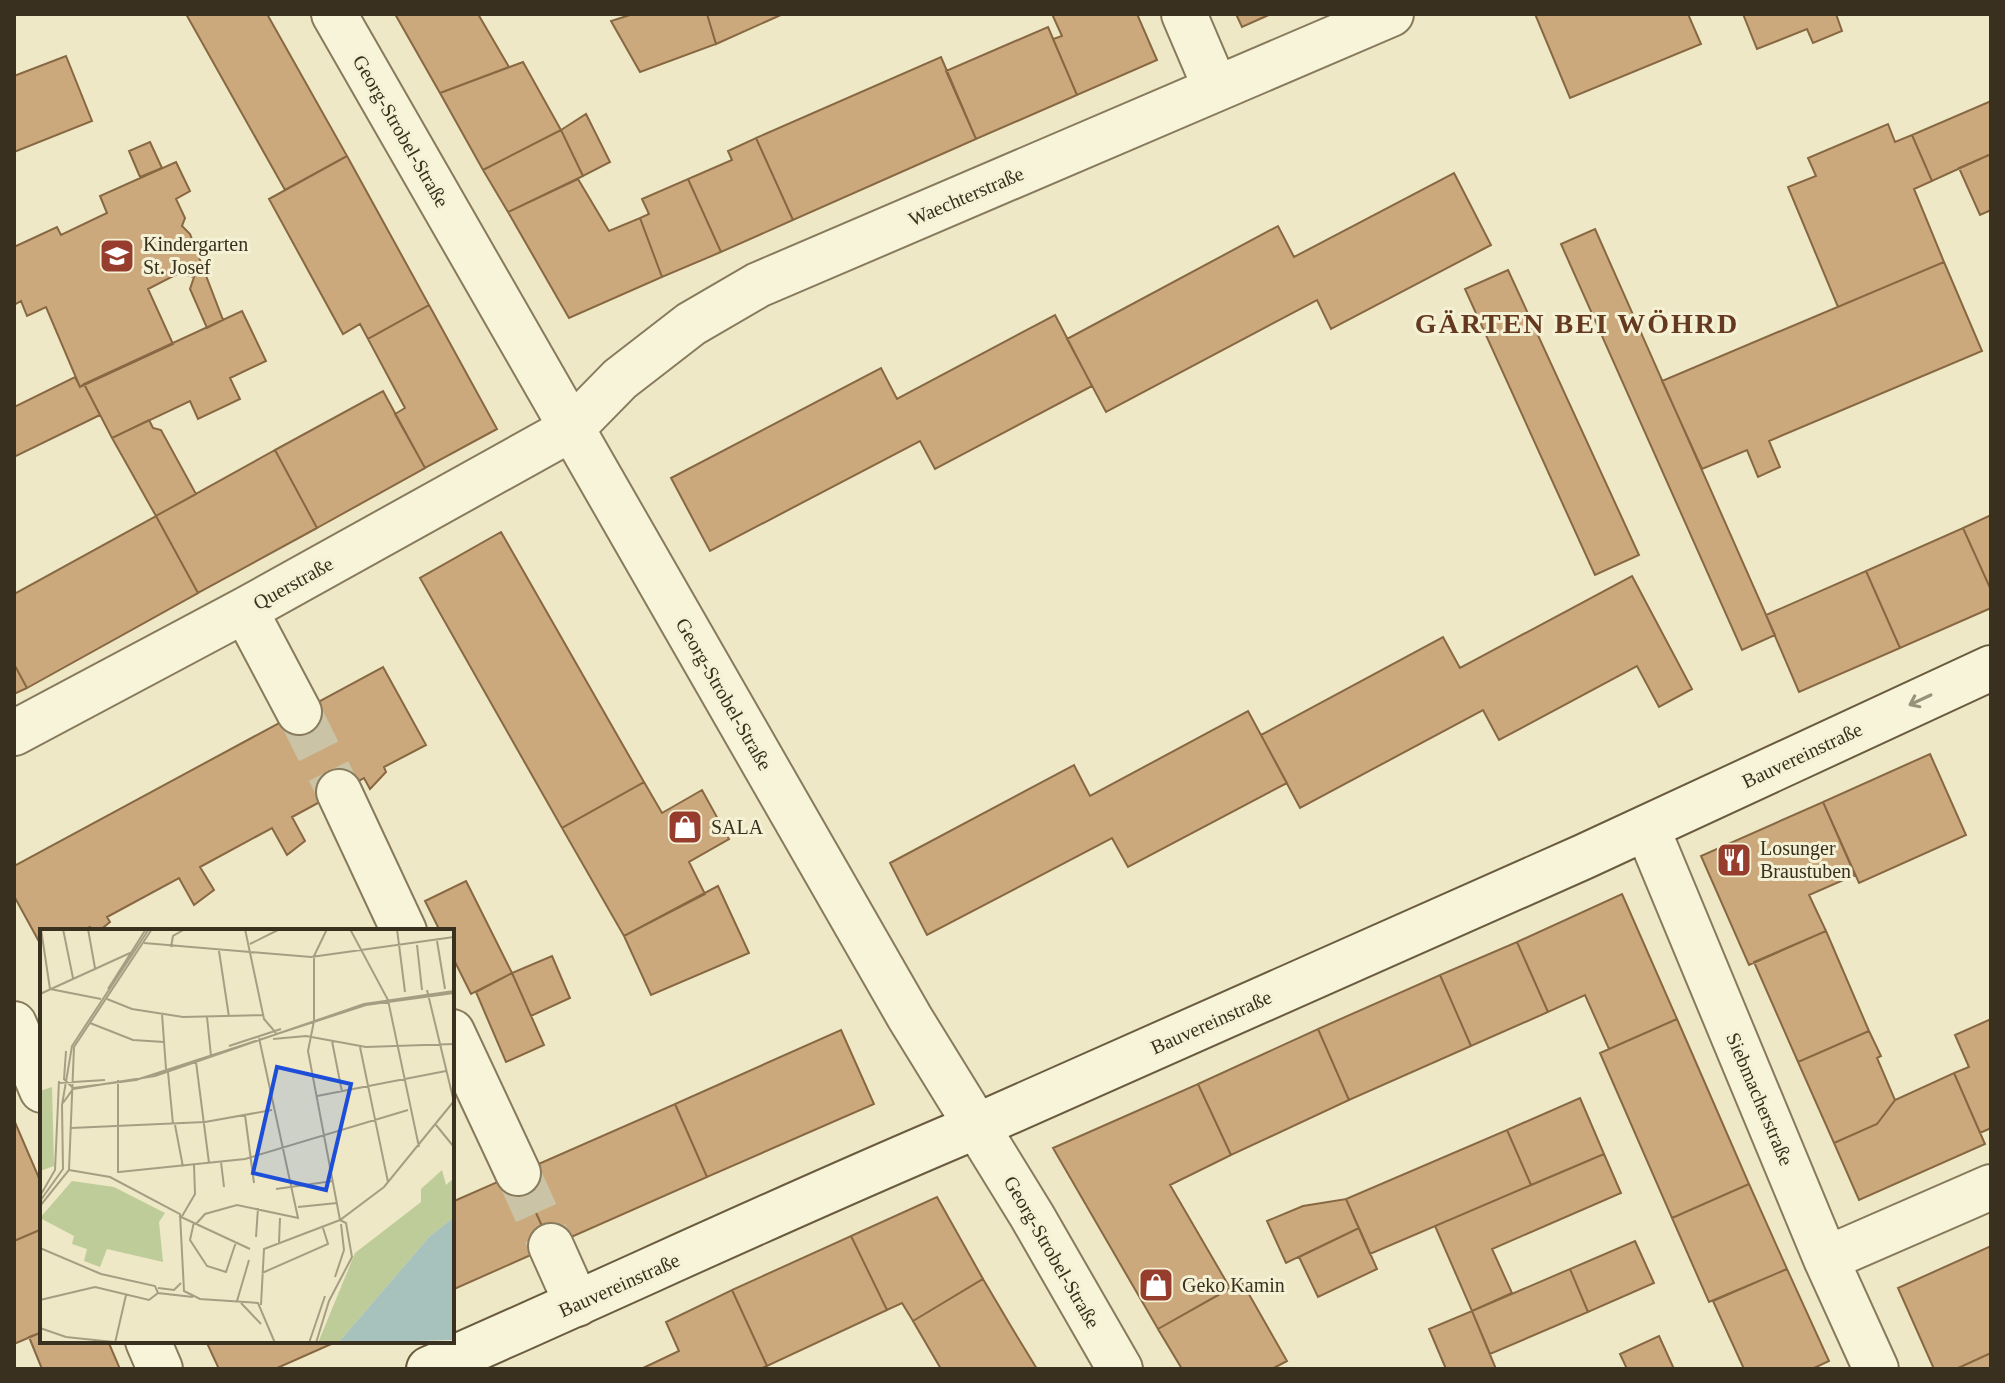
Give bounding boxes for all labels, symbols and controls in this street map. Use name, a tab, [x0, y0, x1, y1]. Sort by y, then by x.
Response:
street label: Georg-Strobel-Straße	[348, 51, 454, 211]
street label: Waechterstraße	[905, 162, 1027, 230]
place label: Kindergarten St. Josef	[143, 233, 248, 278]
school or university icon: Kindergarten St. Josef	[98, 237, 136, 275]
district label: GÄRTEN BEI WÖHRD	[1415, 308, 1739, 339]
street label: Querstraße	[249, 552, 337, 614]
street label: Georg-Strobel-Straße	[671, 614, 777, 774]
one-way arrow	[1908, 693, 1932, 708]
street label: Bauvereinstraße	[1738, 718, 1866, 792]
shop icon: SALA	[666, 808, 704, 846]
place label: SALA	[711, 816, 764, 838]
place label: Losunger Braustuben	[1760, 837, 1851, 882]
restaurant icon: Losunger Braustuben	[1715, 841, 1753, 879]
inset map	[40, 929, 454, 1343]
street label: Bauvereinstraße	[1147, 985, 1275, 1058]
street label: Siebmacherstraße	[1722, 1029, 1798, 1169]
street label: Georg-Strobel-Straße	[999, 1172, 1105, 1332]
street label: Bauvereinstraße	[555, 1248, 683, 1321]
shop icon: Geko Kamin	[1137, 1266, 1175, 1304]
place label: Geko Kamin	[1182, 1274, 1285, 1296]

